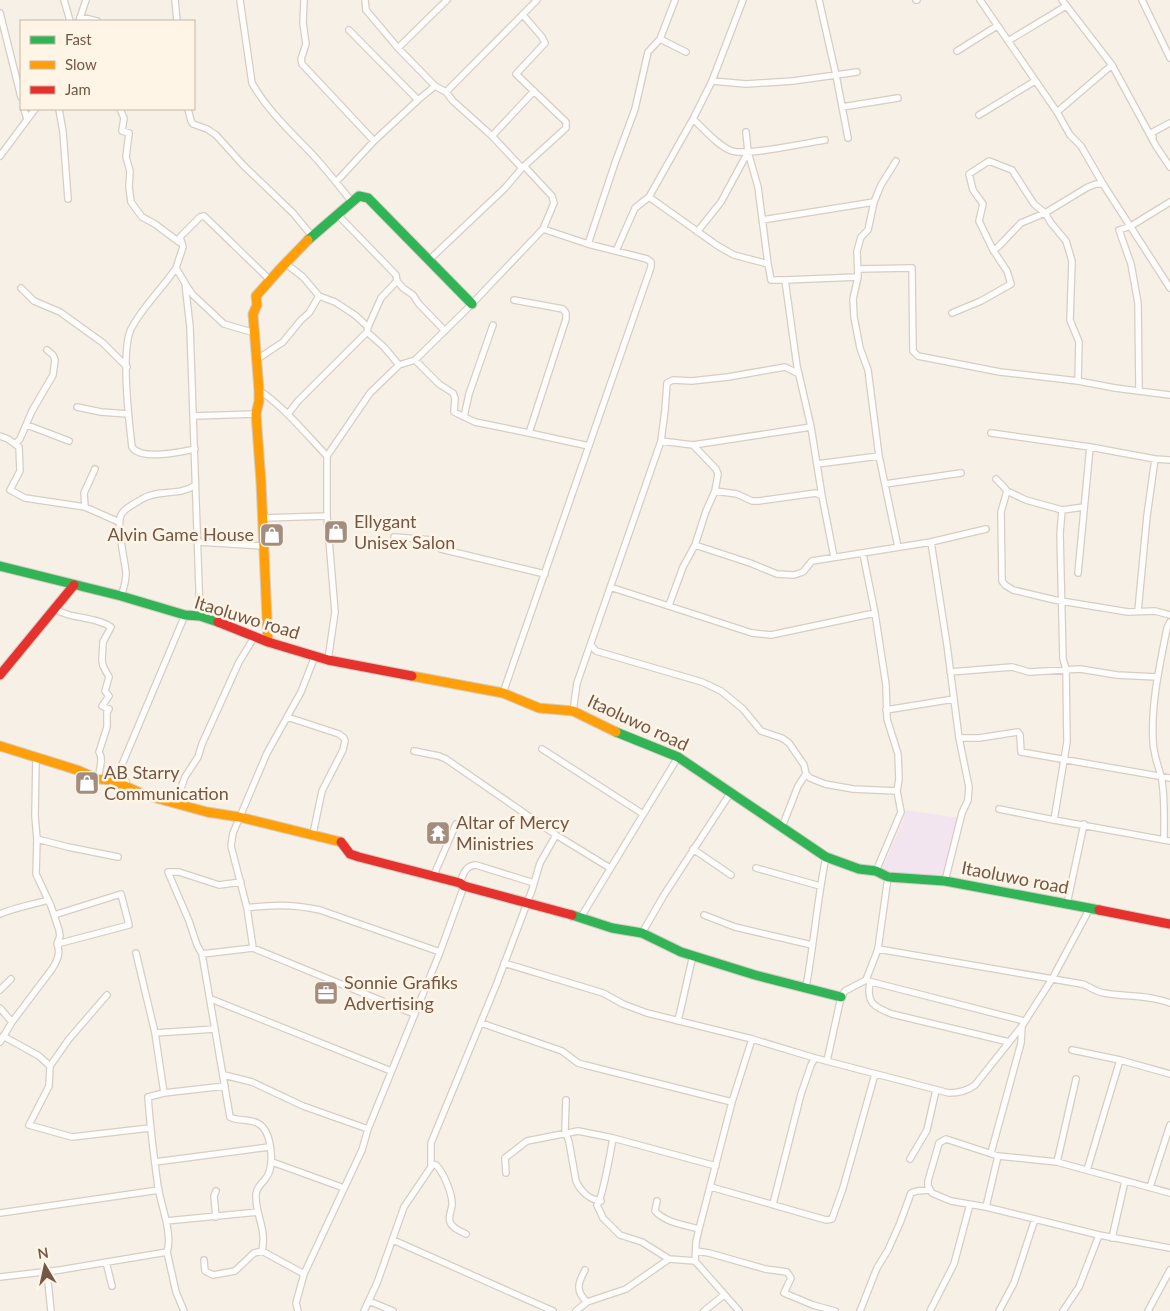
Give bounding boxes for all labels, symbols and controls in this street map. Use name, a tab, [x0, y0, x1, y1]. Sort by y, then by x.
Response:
legend	[20, 20, 195, 110]
text: Fast	[65, 30, 92, 48]
text: Slow	[65, 55, 97, 73]
text: Jam	[65, 80, 91, 98]
place label: Ellygant Unisex Salon	[354, 510, 455, 553]
shop icon: Ellygant Unisex Salon	[323, 519, 349, 545]
shop icon: Alvin Game House	[259, 522, 285, 548]
place label: Alvin Game House	[107, 523, 254, 545]
street label: Itaoluwo road	[192, 591, 303, 643]
street label: Itaoluwo road	[584, 689, 692, 755]
place label: AB Starry Communication	[104, 761, 229, 804]
shop icon: AB Starry Communication	[74, 770, 100, 796]
place label: Altar of Mercy Ministries	[456, 811, 570, 854]
temple icon: Altar of Mercy Ministries	[425, 820, 451, 846]
street label: Itaoluwo road	[960, 856, 1071, 898]
place label: Sonnie Grafiks Advertising	[344, 971, 458, 1014]
office icon: Sonnie Grafiks Advertising	[313, 980, 339, 1006]
north arrow	[20, 1241, 70, 1291]
text: N	[36, 1243, 50, 1262]

